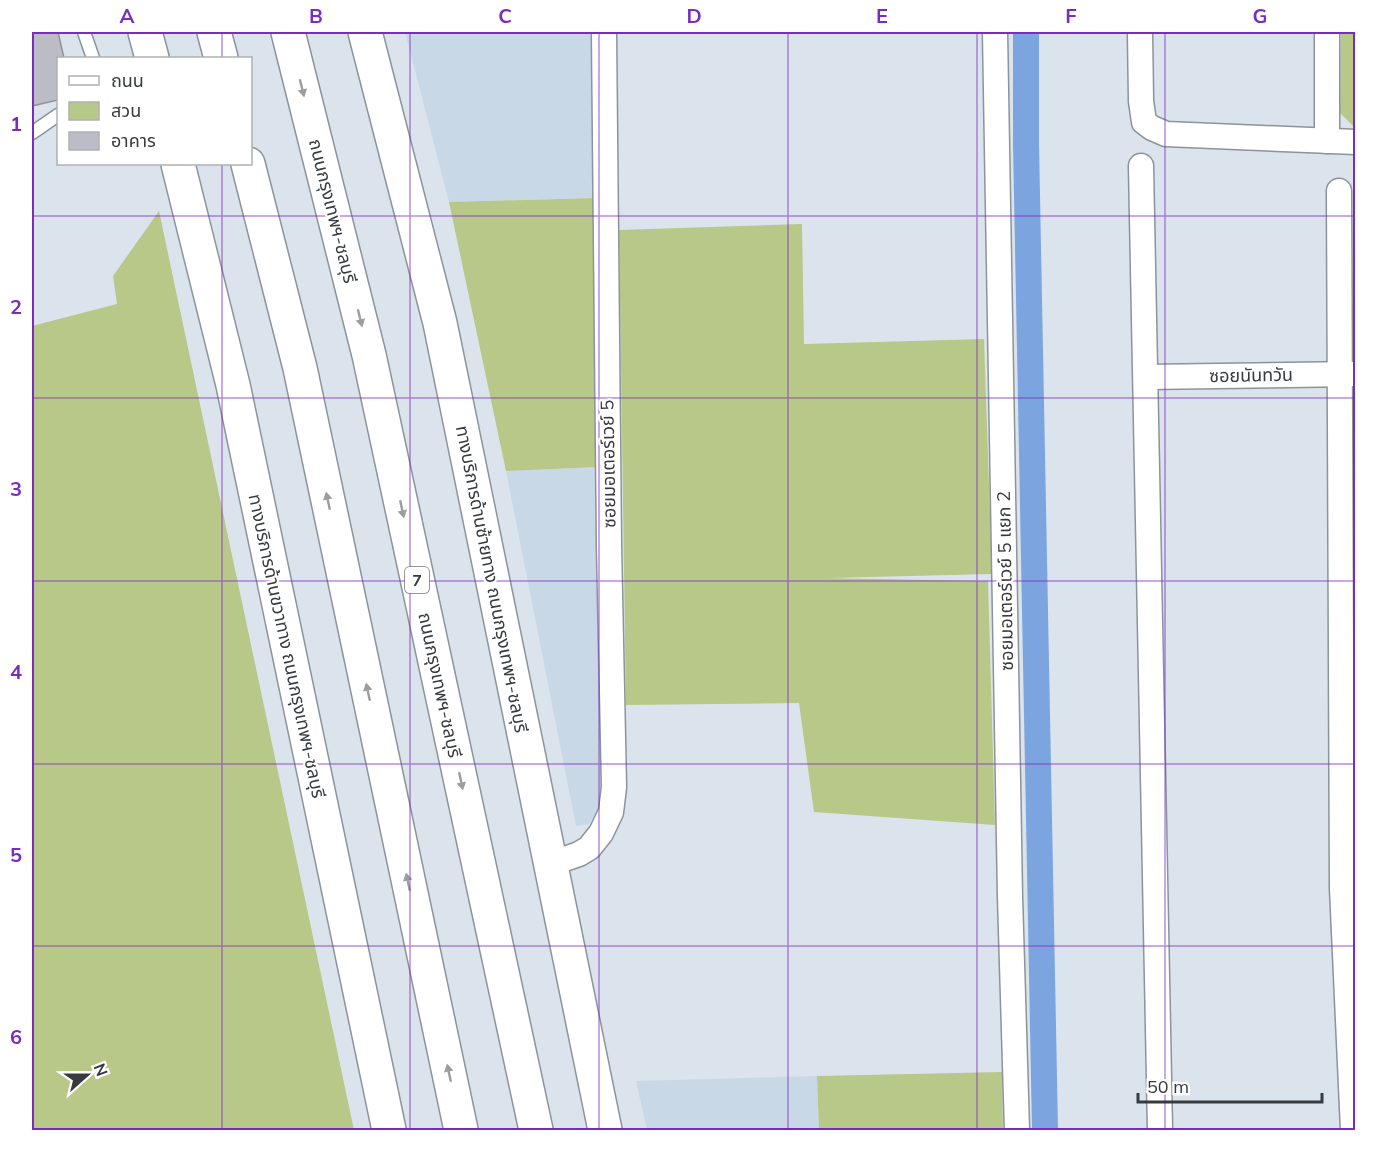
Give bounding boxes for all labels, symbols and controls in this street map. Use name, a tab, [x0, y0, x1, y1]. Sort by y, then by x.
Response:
text: A	[120, 3, 135, 28]
text: B	[309, 3, 323, 28]
text: C	[498, 3, 512, 28]
text: D	[686, 3, 702, 28]
text: E	[876, 3, 888, 28]
text: F	[1065, 3, 1077, 28]
text: G	[1253, 3, 1267, 28]
legend	[57, 57, 252, 165]
text: ถนน	[111, 69, 144, 92]
one-way arrow	[298, 79, 308, 97]
text: สวน	[111, 99, 141, 122]
text: 1	[10, 111, 22, 136]
text: อาคาร	[111, 129, 156, 152]
street label: ถนนกรุงเทพฯ-ชลบุรี	[304, 136, 362, 286]
text: 2	[10, 294, 22, 319]
one-way arrow	[355, 309, 365, 327]
street label: ซอยนันทวัน	[1209, 363, 1293, 387]
street label: ซอยมอเตอร์เวย์ 5	[595, 399, 621, 528]
street label: ทางบริการด้านซ้ายทาง ถนนกรุงเทพฯ-ชลบุรี	[451, 423, 533, 735]
text: 3	[10, 476, 22, 501]
street label: ซอยมอเตอร์เวย์ 5 แยก 2	[992, 491, 1018, 671]
street label: ทางบริการด้านขวาทาง ถนนกรุงเทพฯ-ชลบุรี	[243, 492, 331, 800]
one-way arrow	[322, 492, 332, 510]
one-way arrow	[398, 499, 407, 518]
road number: 7	[405, 567, 429, 593]
street label: ถนนกรุงเทพฯ-ชลบุรี	[413, 610, 467, 760]
text: 4	[10, 659, 22, 684]
one-way arrow	[363, 682, 372, 701]
one-way arrow	[457, 772, 466, 791]
text: 5	[10, 842, 22, 867]
one-way arrow	[403, 873, 412, 892]
text: 6	[10, 1024, 22, 1049]
north arrow	[57, 1045, 117, 1105]
text: N	[90, 1060, 113, 1079]
one-way arrow	[443, 1064, 453, 1083]
scale bar	[1138, 1066, 1322, 1104]
text: 50 m	[1147, 1075, 1189, 1098]

